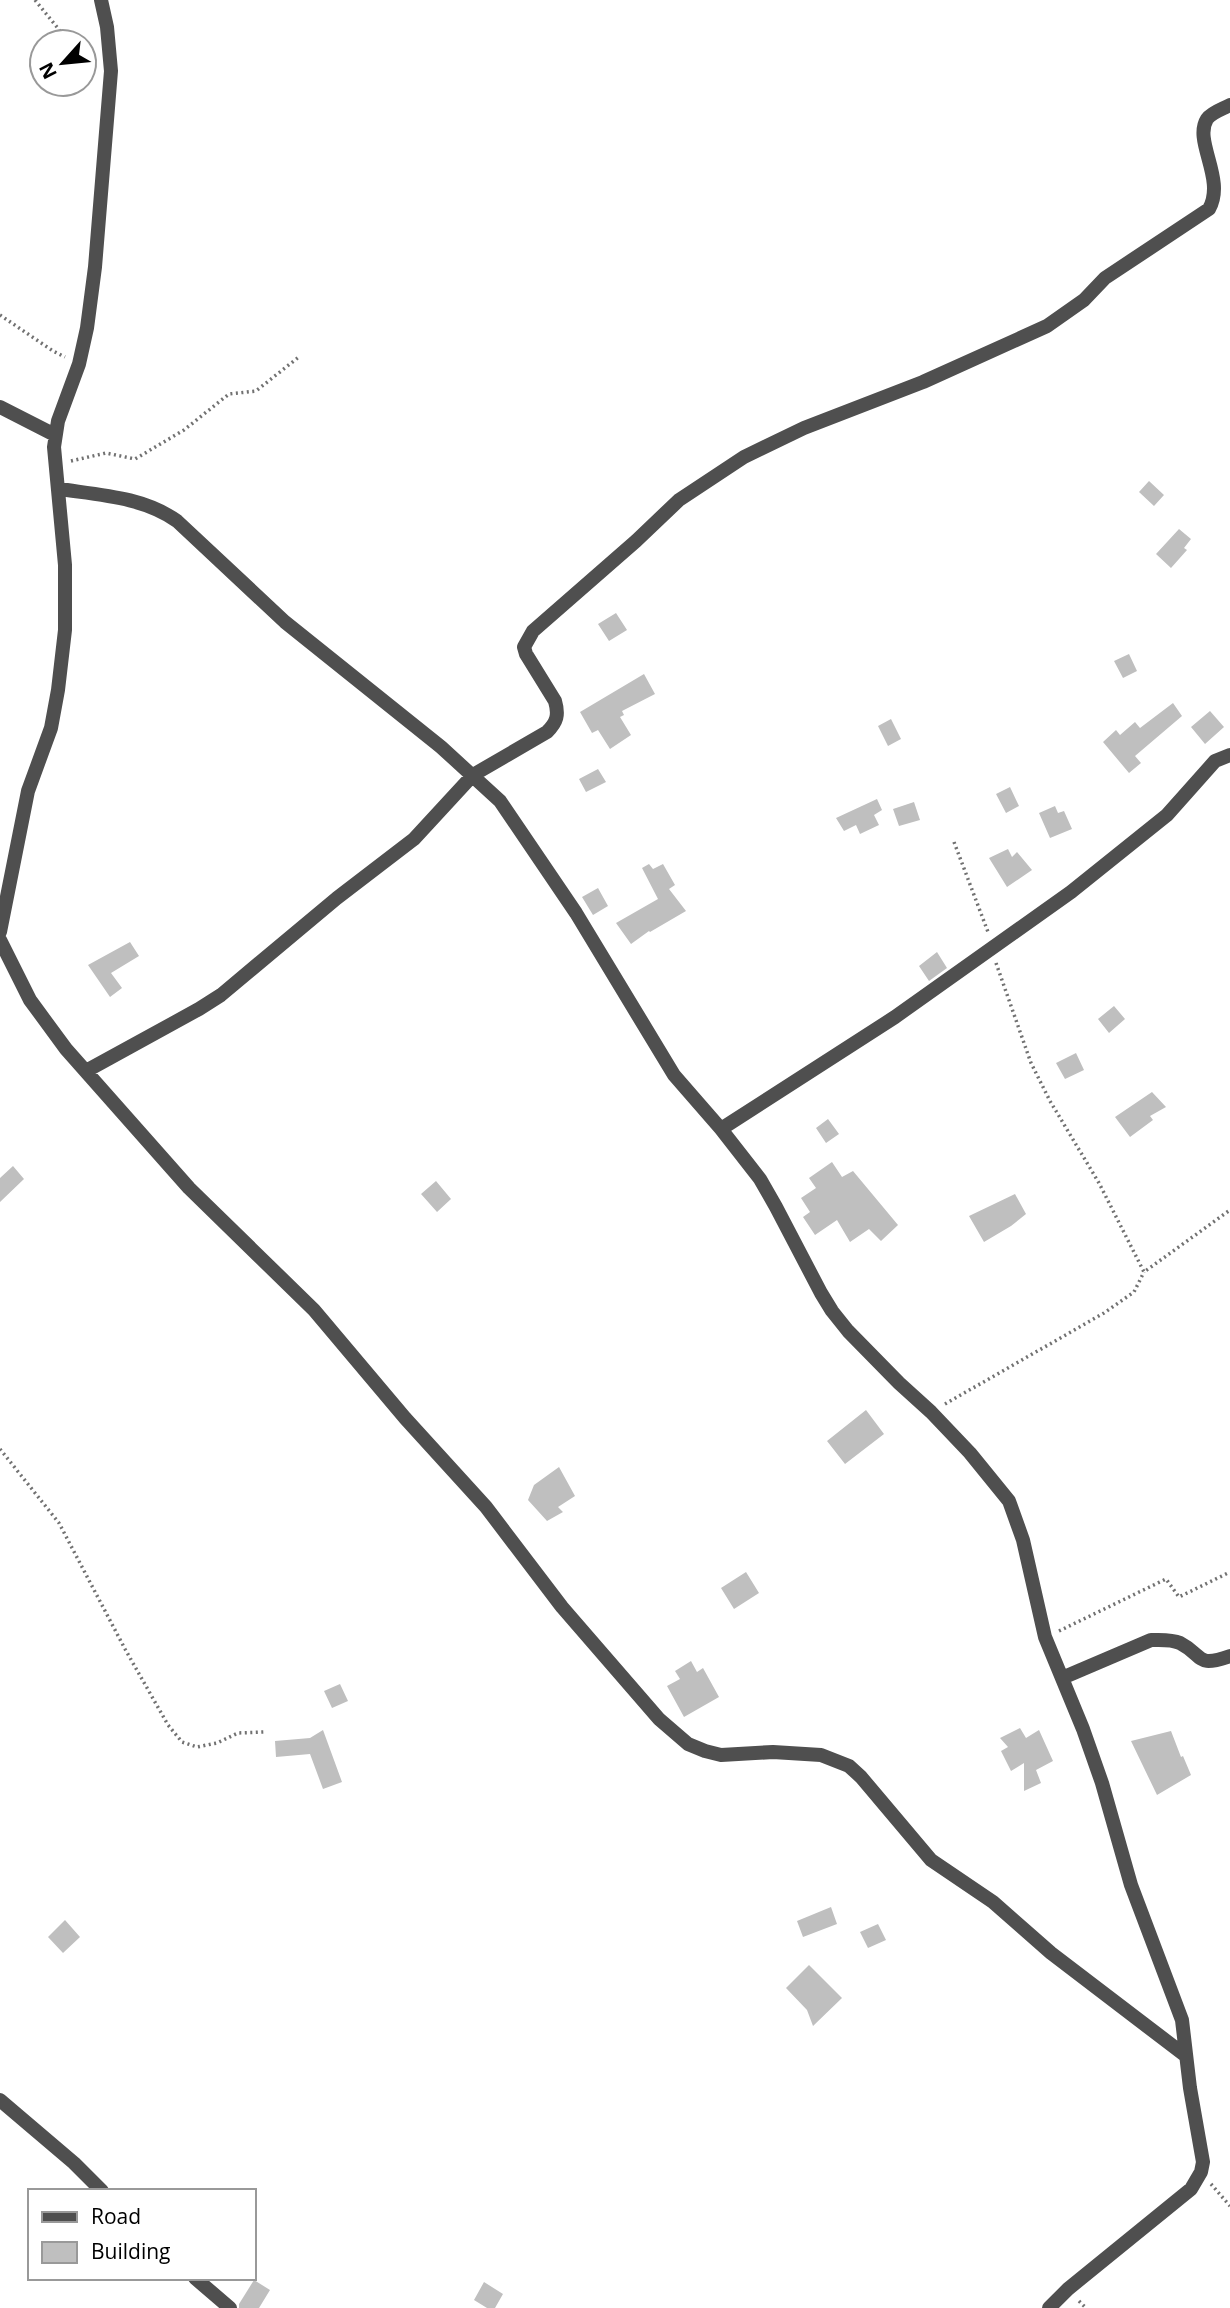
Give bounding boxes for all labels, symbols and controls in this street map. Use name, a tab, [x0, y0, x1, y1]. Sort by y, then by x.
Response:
north arrow	[28, 28, 98, 98]
text: N	[33, 58, 63, 84]
legend	[28, 2189, 256, 2280]
text: Road	[91, 2202, 141, 2230]
text: Building	[91, 2237, 170, 2265]

